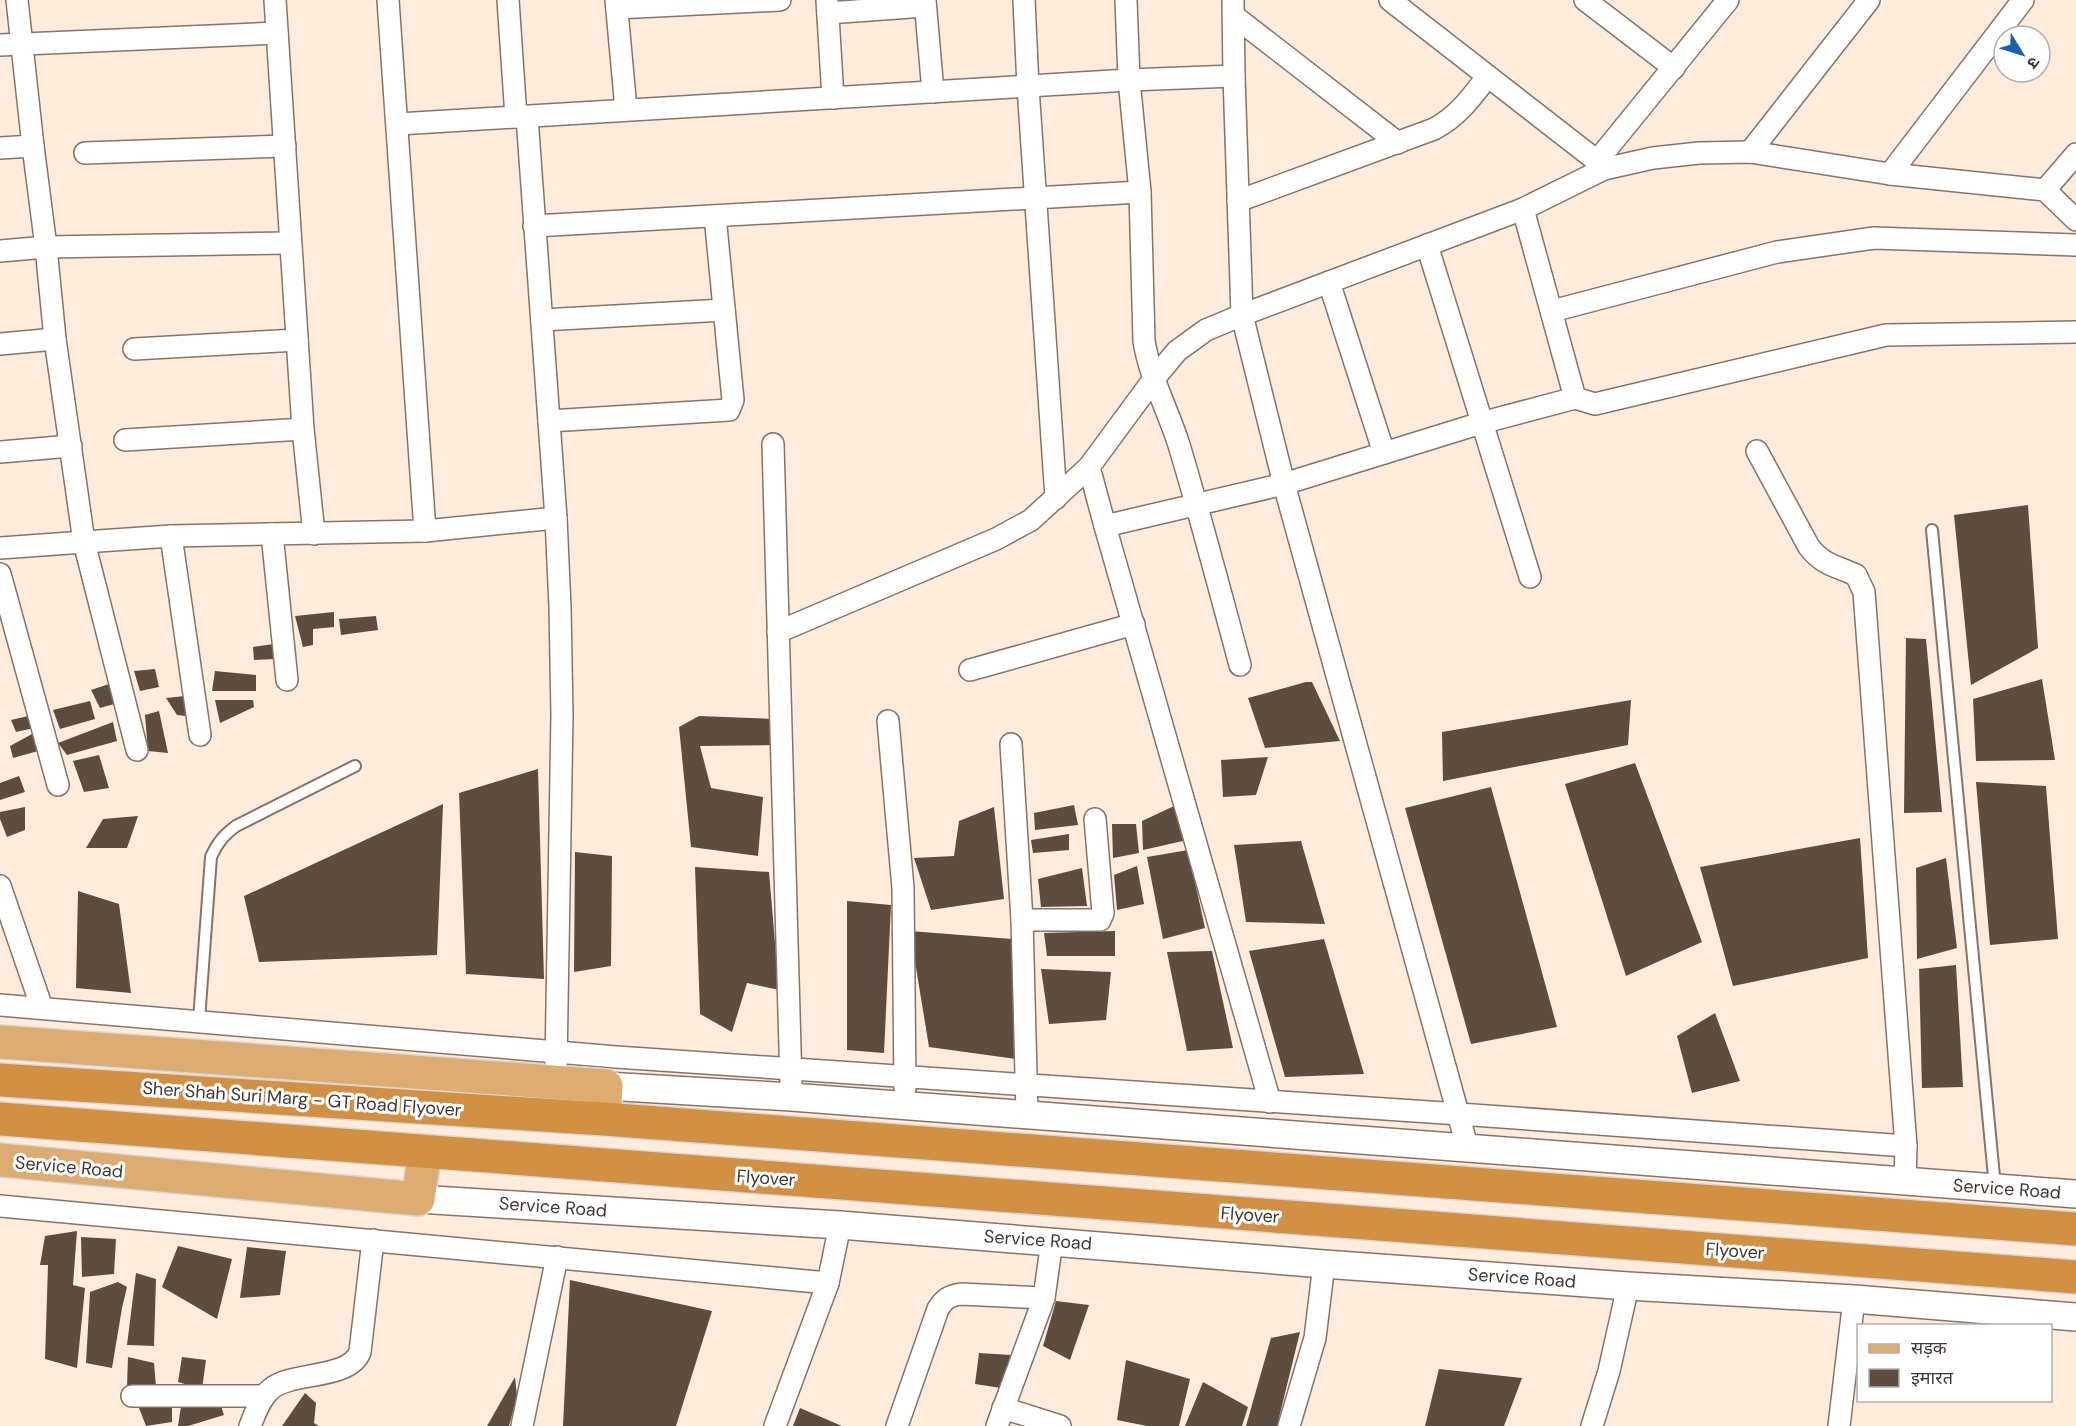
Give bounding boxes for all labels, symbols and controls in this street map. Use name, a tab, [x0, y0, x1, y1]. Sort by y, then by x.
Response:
north arrow	[1992, 24, 2052, 84]
text: उ	[2022, 53, 2045, 74]
street label: Sher Shah Suri Marg - GT Road Flyover	[142, 1076, 463, 1122]
street label: Service Road	[14, 1150, 124, 1184]
street label: Flyover	[736, 1164, 797, 1192]
street label: Service Road	[1952, 1173, 2062, 1205]
street label: Service Road	[498, 1191, 608, 1223]
street label: Flyover	[1220, 1201, 1281, 1229]
street label: Service Road	[983, 1224, 1093, 1256]
street label: Flyover	[1705, 1237, 1766, 1265]
street label: Service Road	[1467, 1262, 1577, 1294]
legend	[1857, 1324, 2052, 1402]
text: सड़क	[1911, 1336, 1948, 1360]
text: इमारत	[1911, 1366, 1954, 1390]

